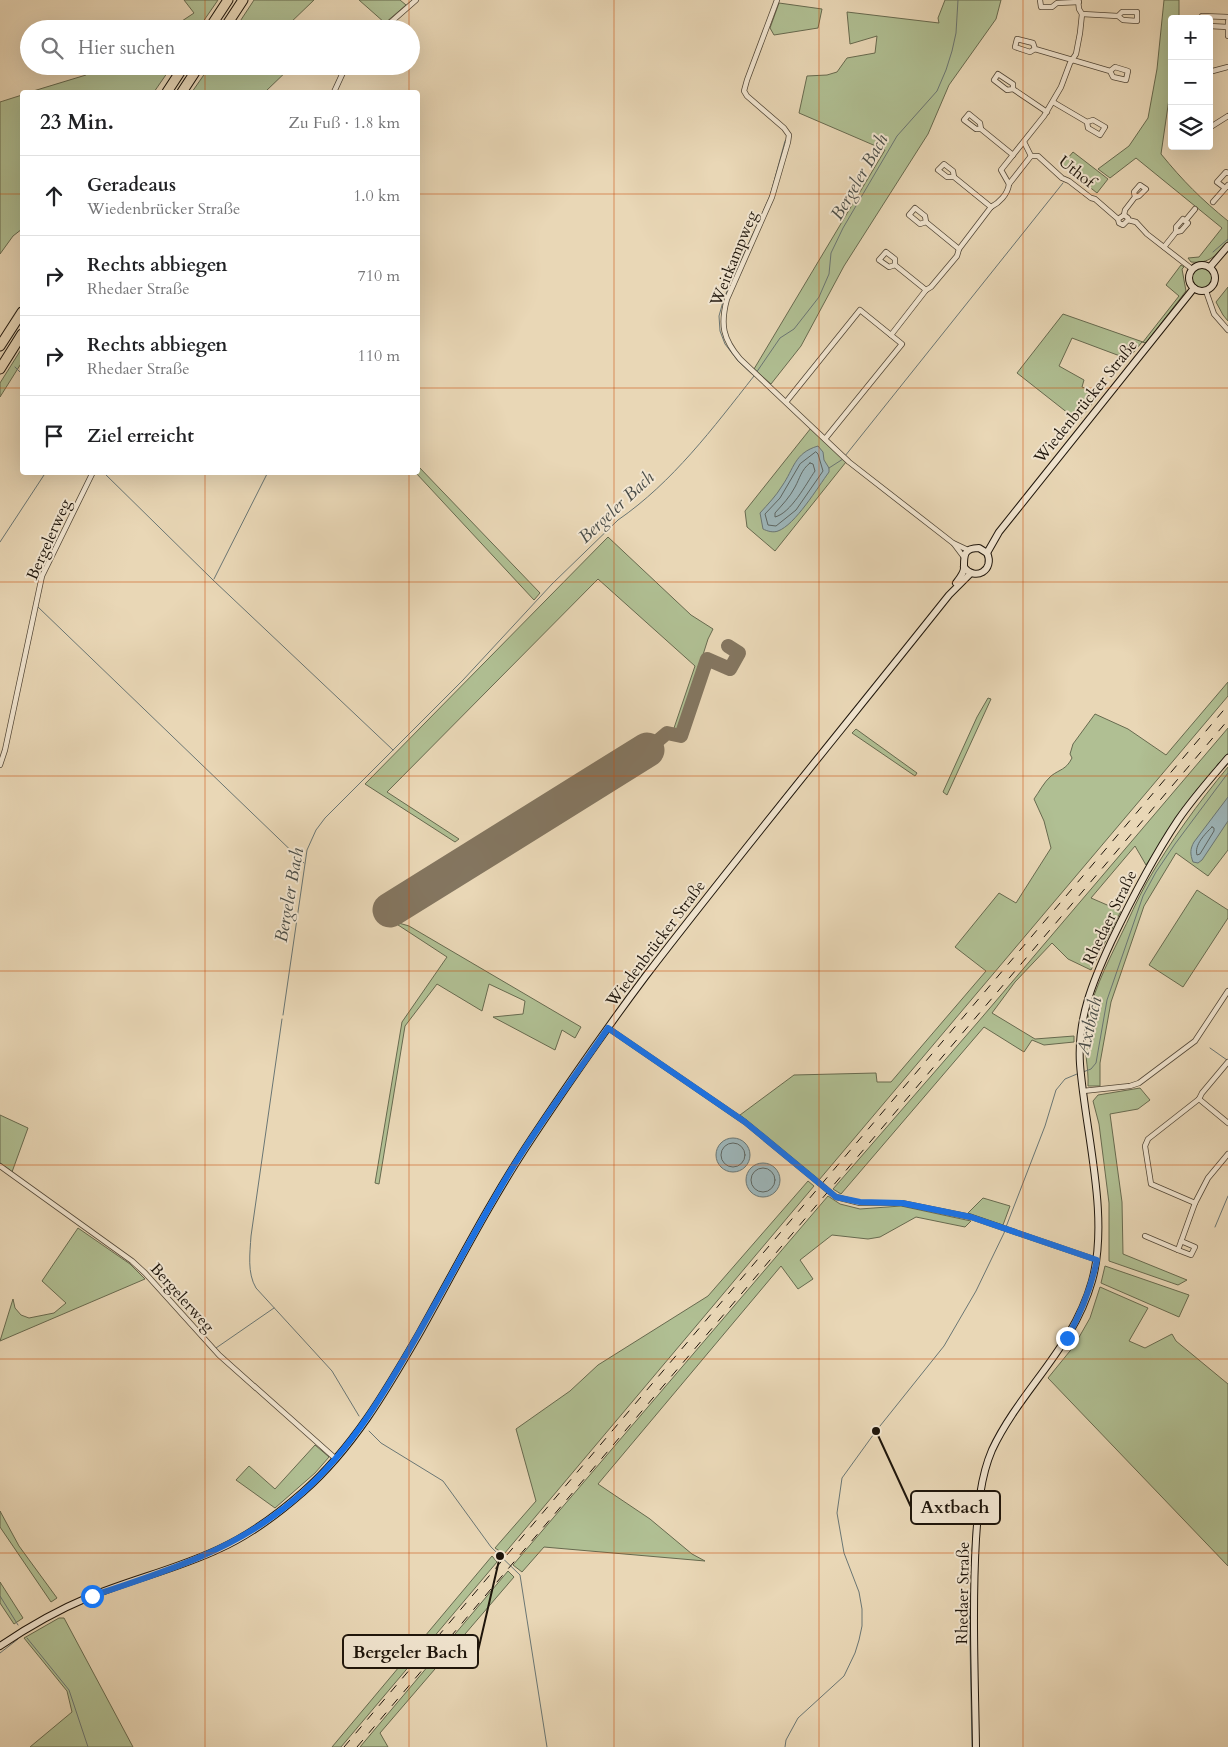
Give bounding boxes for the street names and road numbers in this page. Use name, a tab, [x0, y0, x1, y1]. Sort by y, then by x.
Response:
street label: Uthof	[1054, 151, 1102, 195]
street label: Weitkampweg	[704, 207, 763, 310]
street label: Wiedenbrücker Straße	[1028, 335, 1143, 469]
street label: Bergelerweg	[21, 495, 77, 583]
street label: Rhedaer Straße	[1078, 867, 1142, 968]
street label: Wiedenbrücker Straße	[600, 876, 711, 1012]
street label: Bergelerweg	[145, 1258, 219, 1337]
street label: Rhedaer Straße	[951, 1542, 975, 1644]

